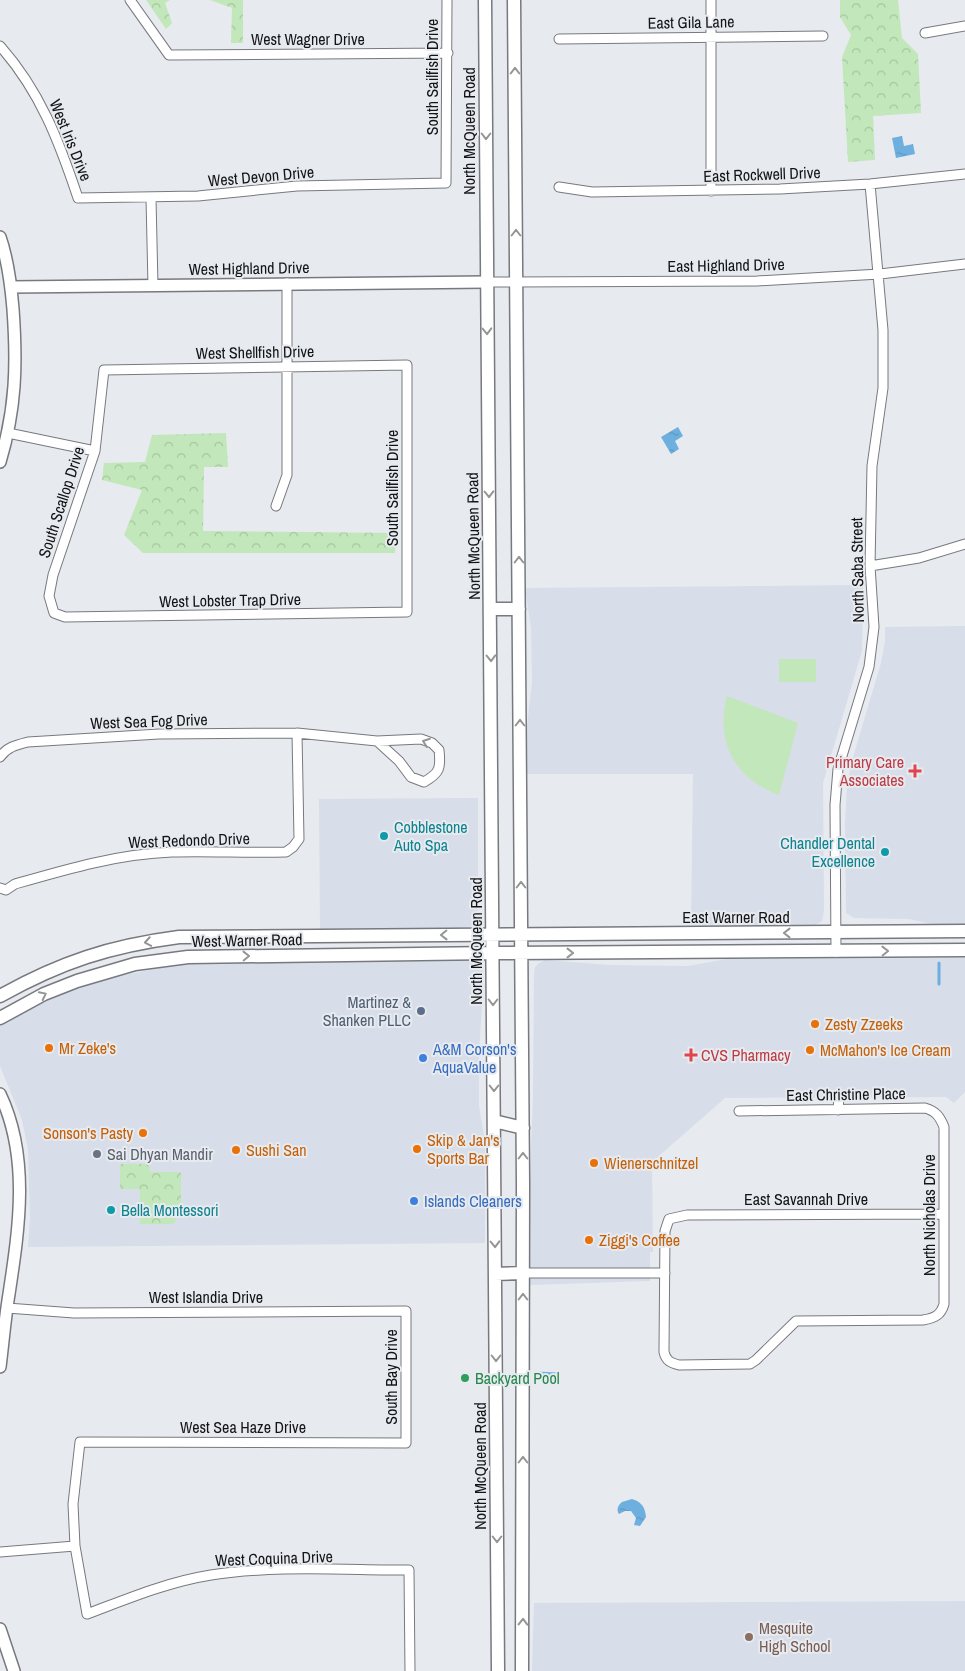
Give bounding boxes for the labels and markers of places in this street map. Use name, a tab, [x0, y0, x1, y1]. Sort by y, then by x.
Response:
place label: Primary Care Associates	[826, 751, 904, 791]
marker: Primary Care Associates	[908, 764, 922, 778]
place label: Cobblestone Auto Spa	[393, 816, 468, 856]
marker: Cobblestone Auto Spa	[378, 830, 390, 842]
place label: Chandler Dental Excellence	[780, 832, 875, 872]
marker: Chandler Dental Excellence	[879, 846, 891, 858]
place label: Martinez & Shanken PLLC	[323, 991, 411, 1031]
marker: Martinez & Shanken PLLC	[415, 1005, 427, 1017]
place label: Zesty Zzeeks	[825, 1013, 903, 1035]
marker: Zesty Zzeeks	[809, 1018, 821, 1030]
place label: Mr Zeke's	[59, 1037, 116, 1059]
place label: A&M Corson's AquaValue	[432, 1038, 516, 1078]
place label: McMahon's Ice Cream	[820, 1039, 951, 1061]
marker: Mr Zeke's	[43, 1042, 55, 1054]
place label: CVS Pharmacy	[701, 1044, 791, 1066]
marker: McMahon's Ice Cream	[804, 1044, 816, 1056]
marker: CVS Pharmacy	[685, 1049, 697, 1061]
marker: A&M Corson's AquaValue	[417, 1052, 429, 1064]
place label: Sonson's Pasty	[43, 1122, 133, 1144]
marker: Sonson's Pasty	[137, 1127, 149, 1139]
place label: Skip & Jan's Sports Bar	[427, 1129, 500, 1169]
place label: Sushi San	[246, 1139, 307, 1161]
place label: Sai Dhyan Mandir	[107, 1143, 213, 1165]
marker: Skip & Jan's Sports Bar	[411, 1143, 423, 1155]
marker: Sushi San	[230, 1144, 242, 1156]
marker: Sai Dhyan Mandir	[91, 1148, 103, 1160]
place label: Wienerschnitzel	[604, 1152, 698, 1174]
marker: Wienerschnitzel	[588, 1157, 600, 1169]
place label: Islands Cleaners	[424, 1190, 522, 1212]
marker: Islands Cleaners	[408, 1195, 420, 1207]
place label: Bella Montessori	[121, 1199, 219, 1221]
marker: Bella Montessori	[105, 1204, 117, 1216]
place label: Ziggi's Coffee	[599, 1229, 680, 1251]
marker: Ziggi's Coffee	[583, 1234, 595, 1246]
place label: Backyard Pool	[475, 1367, 560, 1389]
marker: Backyard Pool	[459, 1372, 471, 1384]
place label: Mesquite High School	[759, 1617, 831, 1657]
marker: Mesquite High School	[743, 1631, 755, 1643]

